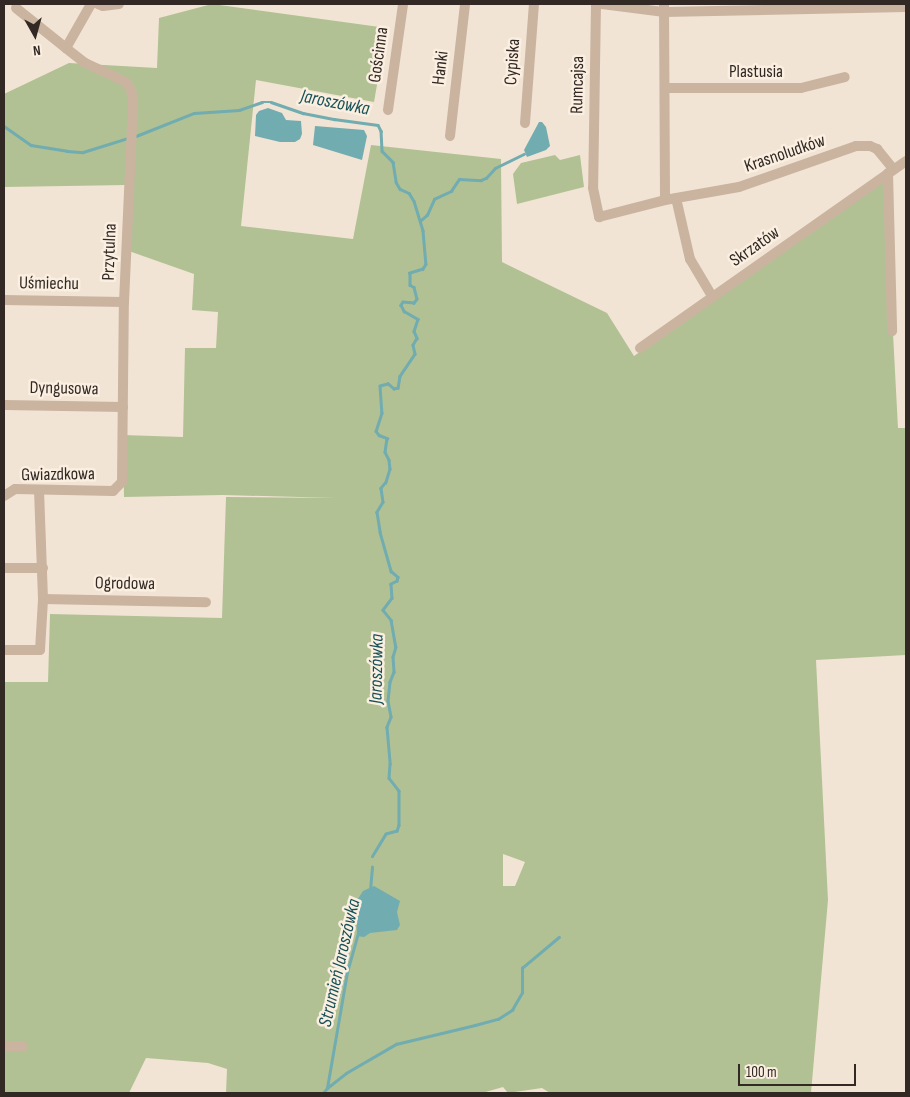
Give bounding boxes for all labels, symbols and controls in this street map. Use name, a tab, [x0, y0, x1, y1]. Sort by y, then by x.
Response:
north arrow	[10, 10, 60, 60]
street label: Gościnna	[364, 26, 394, 84]
street label: Cypiska	[501, 38, 525, 86]
text: N	[32, 41, 42, 59]
street label: Hanki	[428, 50, 454, 86]
street label: Rumcajsa	[567, 56, 589, 114]
street label: Plastusia	[729, 61, 783, 83]
water label: Jaroszówka	[299, 85, 371, 121]
street label: Krasnoludków	[742, 130, 828, 178]
street label: Skrzatów	[726, 222, 784, 272]
street label: Przytulna	[98, 223, 122, 281]
street label: Uśmiechu	[19, 273, 79, 295]
street label: Dyngusowa	[29, 378, 99, 400]
street label: Gwiazdkowa	[21, 464, 95, 486]
street label: Ogrodowa	[95, 573, 155, 595]
water label: Jaroszówka	[365, 634, 389, 704]
water label: Strumień Jaroszówka	[314, 897, 366, 1029]
scale bar	[740, 1054, 858, 1086]
text: 100 m	[746, 1063, 777, 1082]

